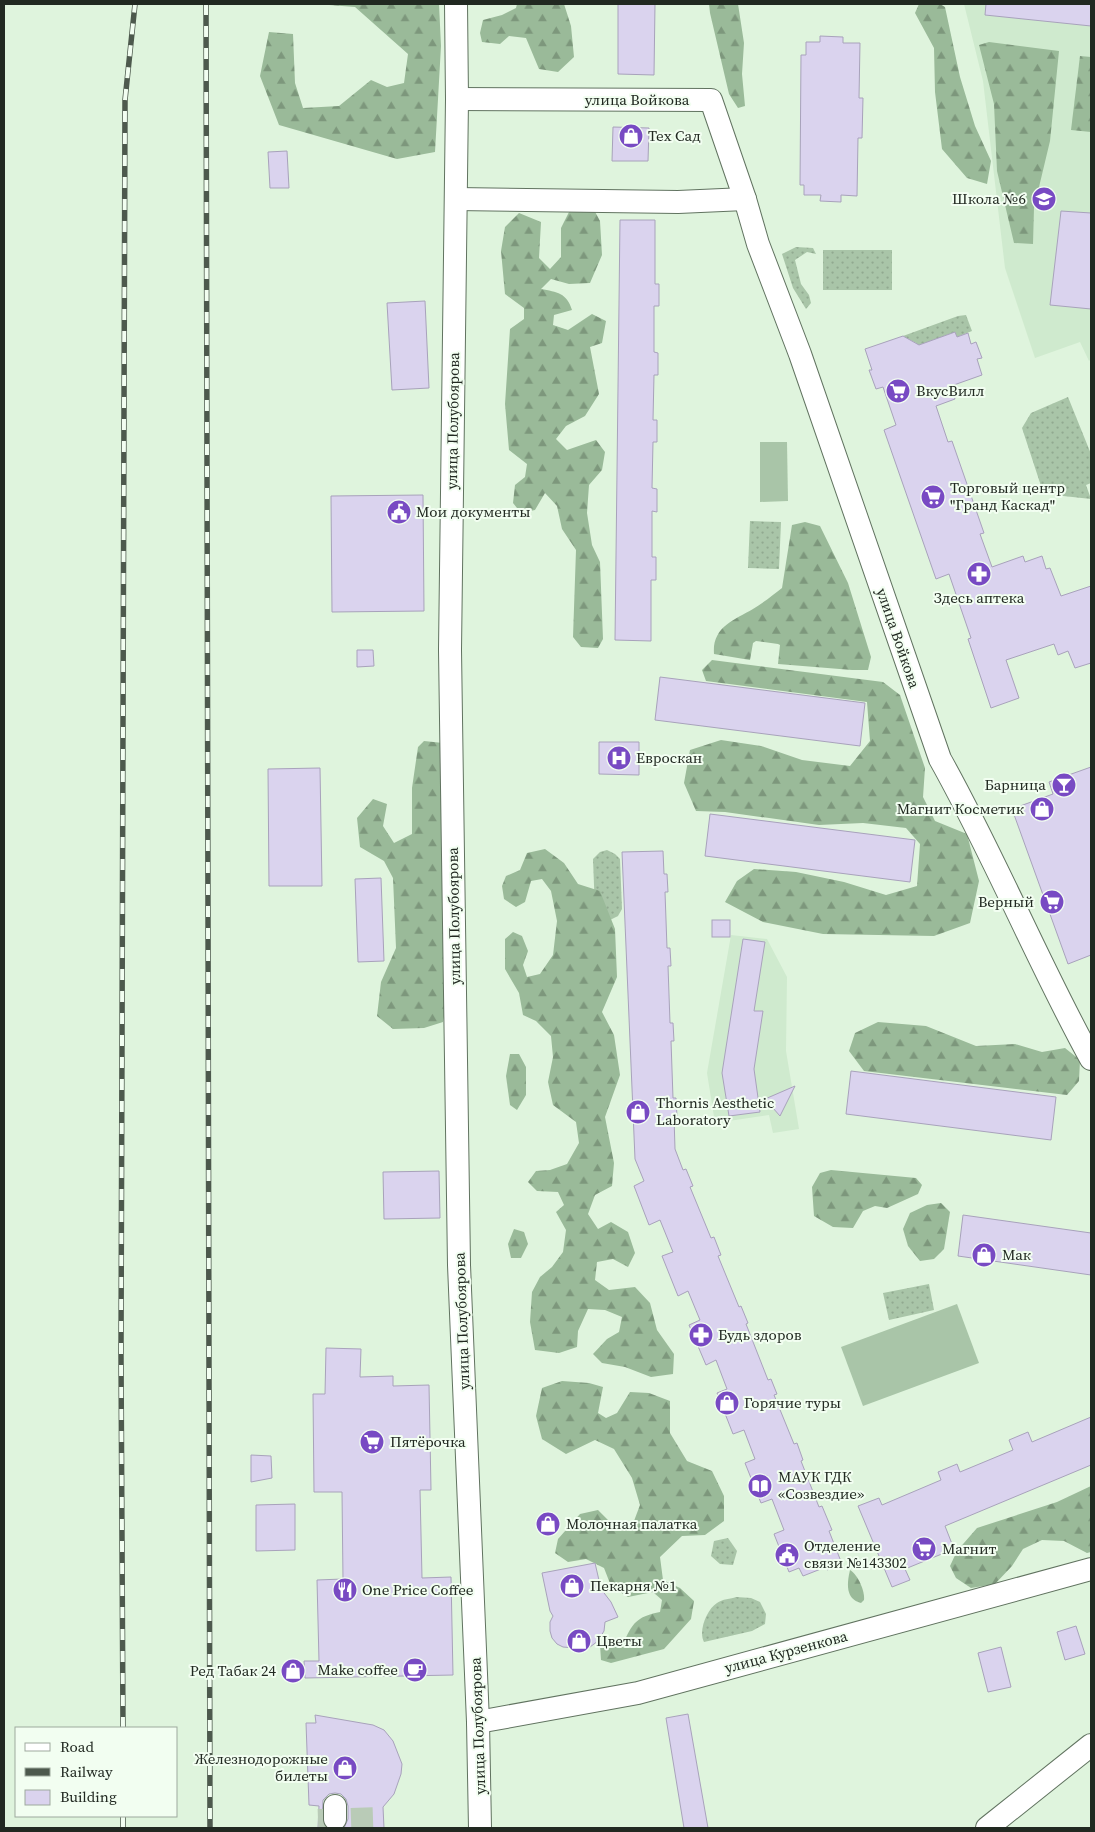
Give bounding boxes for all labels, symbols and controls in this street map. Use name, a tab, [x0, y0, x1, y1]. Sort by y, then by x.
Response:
street label: улица Войкова	[585, 89, 690, 110]
shop icon: Тех Сад	[618, 123, 644, 149]
place label: Тех Сад	[648, 125, 701, 146]
school or university icon: Школа №6	[1031, 186, 1057, 212]
place label: Школа №6	[952, 188, 1026, 209]
street label: улица Полубоярова	[441, 352, 464, 490]
supermarket icon: ВкусВилл	[885, 378, 911, 404]
place label: ВкусВилл	[916, 380, 984, 401]
place label: Торговый центр "Гранд Каскад"	[950, 477, 1065, 515]
supermarket icon: Торговый центр "Гранд Каскад"	[920, 484, 946, 510]
public building icon: Мои документы	[386, 499, 412, 525]
place label: Мои документы	[416, 501, 531, 522]
pharmacy icon: Здесь аптека	[966, 561, 992, 587]
street label: улица Войкова	[872, 585, 926, 691]
place label: Здесь аптека	[934, 587, 1025, 608]
hospital icon: Евроскан	[606, 745, 632, 771]
place label: Евроскан	[636, 747, 702, 768]
bar icon: Барница	[1051, 772, 1077, 798]
place label: Барница	[985, 774, 1046, 795]
shop icon: Магнит Косметик	[1029, 796, 1055, 822]
place label: Магнит Косметик	[897, 798, 1025, 819]
street label: улица Полубоярова	[442, 847, 465, 985]
supermarket icon: Верный	[1039, 889, 1065, 915]
place label: Верный	[978, 891, 1034, 912]
place label: Thornis Aesthetic Laboratory	[656, 1092, 774, 1130]
shop icon: Thornis Aesthetic Laboratory	[625, 1099, 651, 1125]
shop icon: Мак	[971, 1242, 997, 1268]
place label: Мак	[1002, 1244, 1032, 1265]
street label: улица Полубоярова	[449, 1252, 474, 1390]
pharmacy icon: Будь здоров	[688, 1322, 714, 1348]
place label: Будь здоров	[718, 1324, 802, 1345]
shop icon: Горячие туры	[714, 1390, 740, 1416]
place label: Горячие туры	[744, 1392, 841, 1413]
supermarket icon: Пятёрочка	[359, 1429, 385, 1455]
place label: Пятёрочка	[390, 1431, 466, 1452]
place label: МАУК ГДК «Созвездие»	[778, 1466, 864, 1504]
library icon: МАУК ГДК «Созвездие»	[747, 1473, 773, 1499]
shop icon: Молочная палатка	[535, 1511, 561, 1537]
place label: Молочная палатка	[566, 1513, 698, 1534]
place label: Отделение связи №143302	[804, 1535, 907, 1573]
supermarket icon: Магнит	[911, 1536, 937, 1562]
place label: Магнит	[942, 1538, 997, 1559]
public building icon: Отделение связи №143302	[774, 1542, 800, 1568]
shop icon: Пекарня №1	[559, 1573, 585, 1599]
place label: Пекарня №1	[590, 1575, 677, 1596]
restaurant icon: One Price Coffee	[332, 1577, 358, 1603]
place label: One Price Coffee	[362, 1579, 474, 1600]
street label: улица Курзенкова	[722, 1625, 850, 1678]
shop icon: Цветы	[566, 1628, 592, 1654]
place label: Цветы	[596, 1630, 642, 1651]
cafe icon: Make coffee	[402, 1657, 428, 1683]
street label: улица Полубоярова	[465, 1657, 490, 1795]
shop icon: Ред Табак 24	[280, 1658, 306, 1684]
place label: Make coffee	[318, 1659, 398, 1680]
place label: Ред Табак 24	[190, 1660, 276, 1681]
legend	[15, 1727, 178, 1817]
text: Road	[60, 1736, 94, 1757]
place label: Железнодорожные билеты	[195, 1748, 328, 1786]
shop icon: Железнодорожные билеты	[332, 1755, 358, 1781]
text: Railway	[60, 1761, 113, 1782]
text: Building	[60, 1786, 117, 1807]

